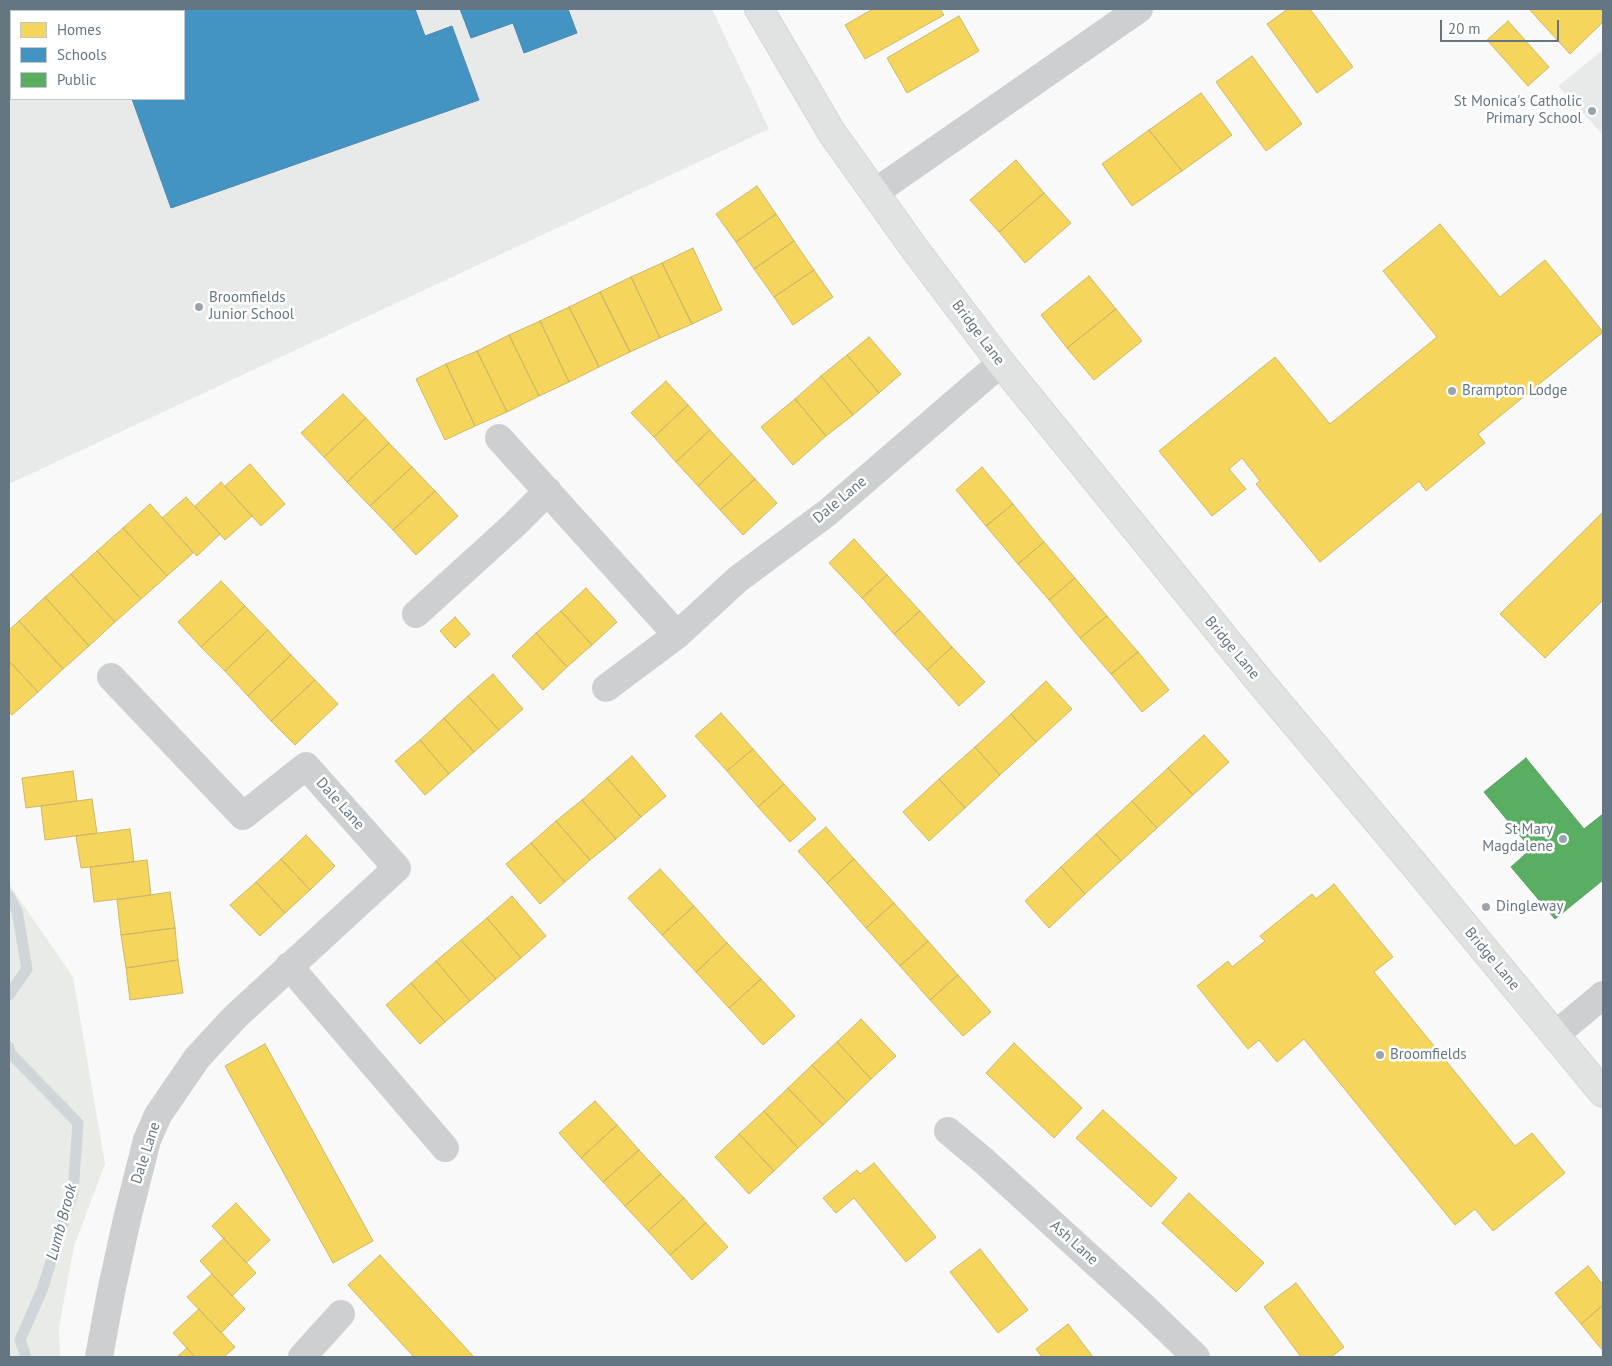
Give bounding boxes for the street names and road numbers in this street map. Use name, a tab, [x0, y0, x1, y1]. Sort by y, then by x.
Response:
street label: Bridge Lane	[948, 297, 1008, 369]
street label: Dale Lane	[810, 473, 870, 527]
street label: Bridge Lane	[1201, 613, 1263, 683]
street label: Dale Lane	[312, 774, 368, 834]
street label: Bridge Lane	[1461, 924, 1523, 994]
street label: Dale Lane	[128, 1120, 164, 1186]
street label: Ash Lane	[1046, 1217, 1102, 1269]

